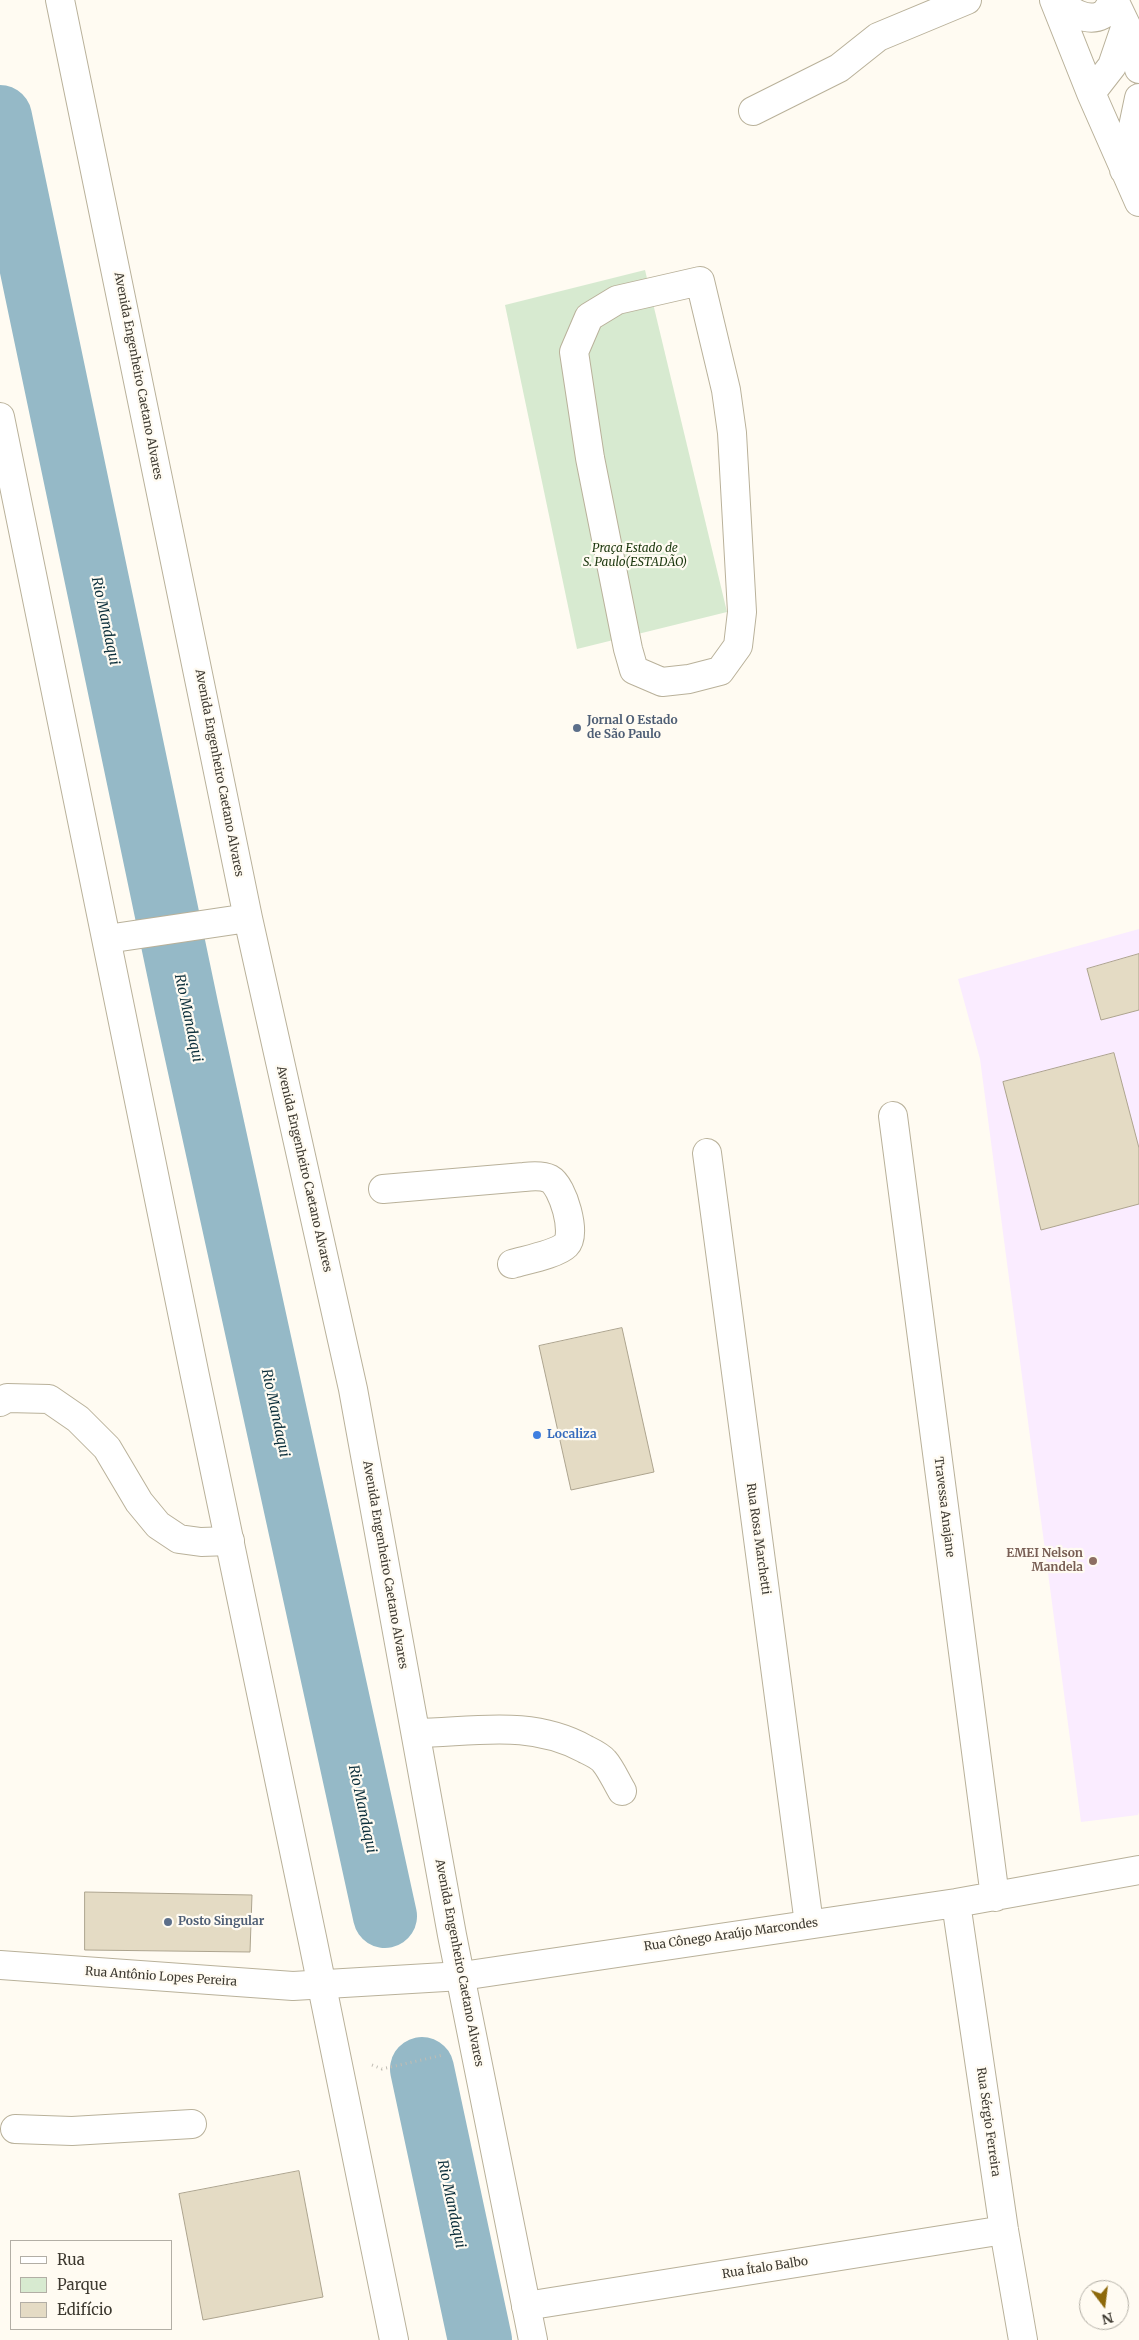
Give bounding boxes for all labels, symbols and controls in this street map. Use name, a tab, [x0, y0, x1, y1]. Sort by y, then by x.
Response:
street label: Avenida Engenheiro Caetano Alvares	[111, 271, 165, 481]
park label: Praça Estado de S. Paulo(ESTADÃO)	[583, 542, 687, 570]
water label: Rio Mandaqui	[87, 575, 123, 667]
street label: Avenida Engenheiro Caetano Alvares	[192, 668, 246, 878]
place label: Jornal O Estado de São Paulo	[587, 714, 678, 742]
marker: Jornal O Estado de São Paulo	[571, 722, 583, 734]
water label: Rio Mandaqui	[170, 972, 206, 1064]
street label: Avenida Engenheiro Caetano Alvares	[273, 1065, 335, 1273]
water label: Rio Mandaqui	[257, 1367, 293, 1459]
place label: Localiza	[547, 1428, 597, 1442]
marker: Localiza	[531, 1429, 543, 1441]
street label: Travessa Anajane	[931, 1456, 957, 1558]
street label: Avenida Engenheiro Caetano Alvares	[360, 1460, 410, 1670]
street label: Rua Rosa Marchetti	[743, 1482, 773, 1596]
place label: EMEI Nelson Mandela	[1006, 1547, 1083, 1575]
marker: EMEI Nelson Mandela	[1087, 1555, 1099, 1567]
water label: Rio Mandaqui	[344, 1763, 380, 1855]
street label: Avenida Engenheiro Caetano Alvares	[432, 1858, 486, 2068]
place label: Posto Singular	[178, 1915, 264, 1929]
marker: Posto Singular	[162, 1916, 174, 1928]
street label: Rua Cônego Araújo Marcondes	[643, 1916, 819, 1954]
street label: Rua Antônio Lopes Pereira	[84, 1965, 238, 1989]
street label: Rua Sérgio Ferreira	[973, 2066, 1003, 2178]
water label: Rio Mandaqui	[433, 2158, 469, 2250]
legend	[10, 2240, 172, 2330]
text: Rua	[57, 2250, 85, 2269]
street label: Rua Ítalo Balbo	[721, 2254, 809, 2282]
text: Parque	[57, 2275, 107, 2294]
north arrow	[1079, 2280, 1129, 2330]
text: Edifício	[57, 2300, 112, 2319]
text: N	[1100, 2308, 1115, 2329]

